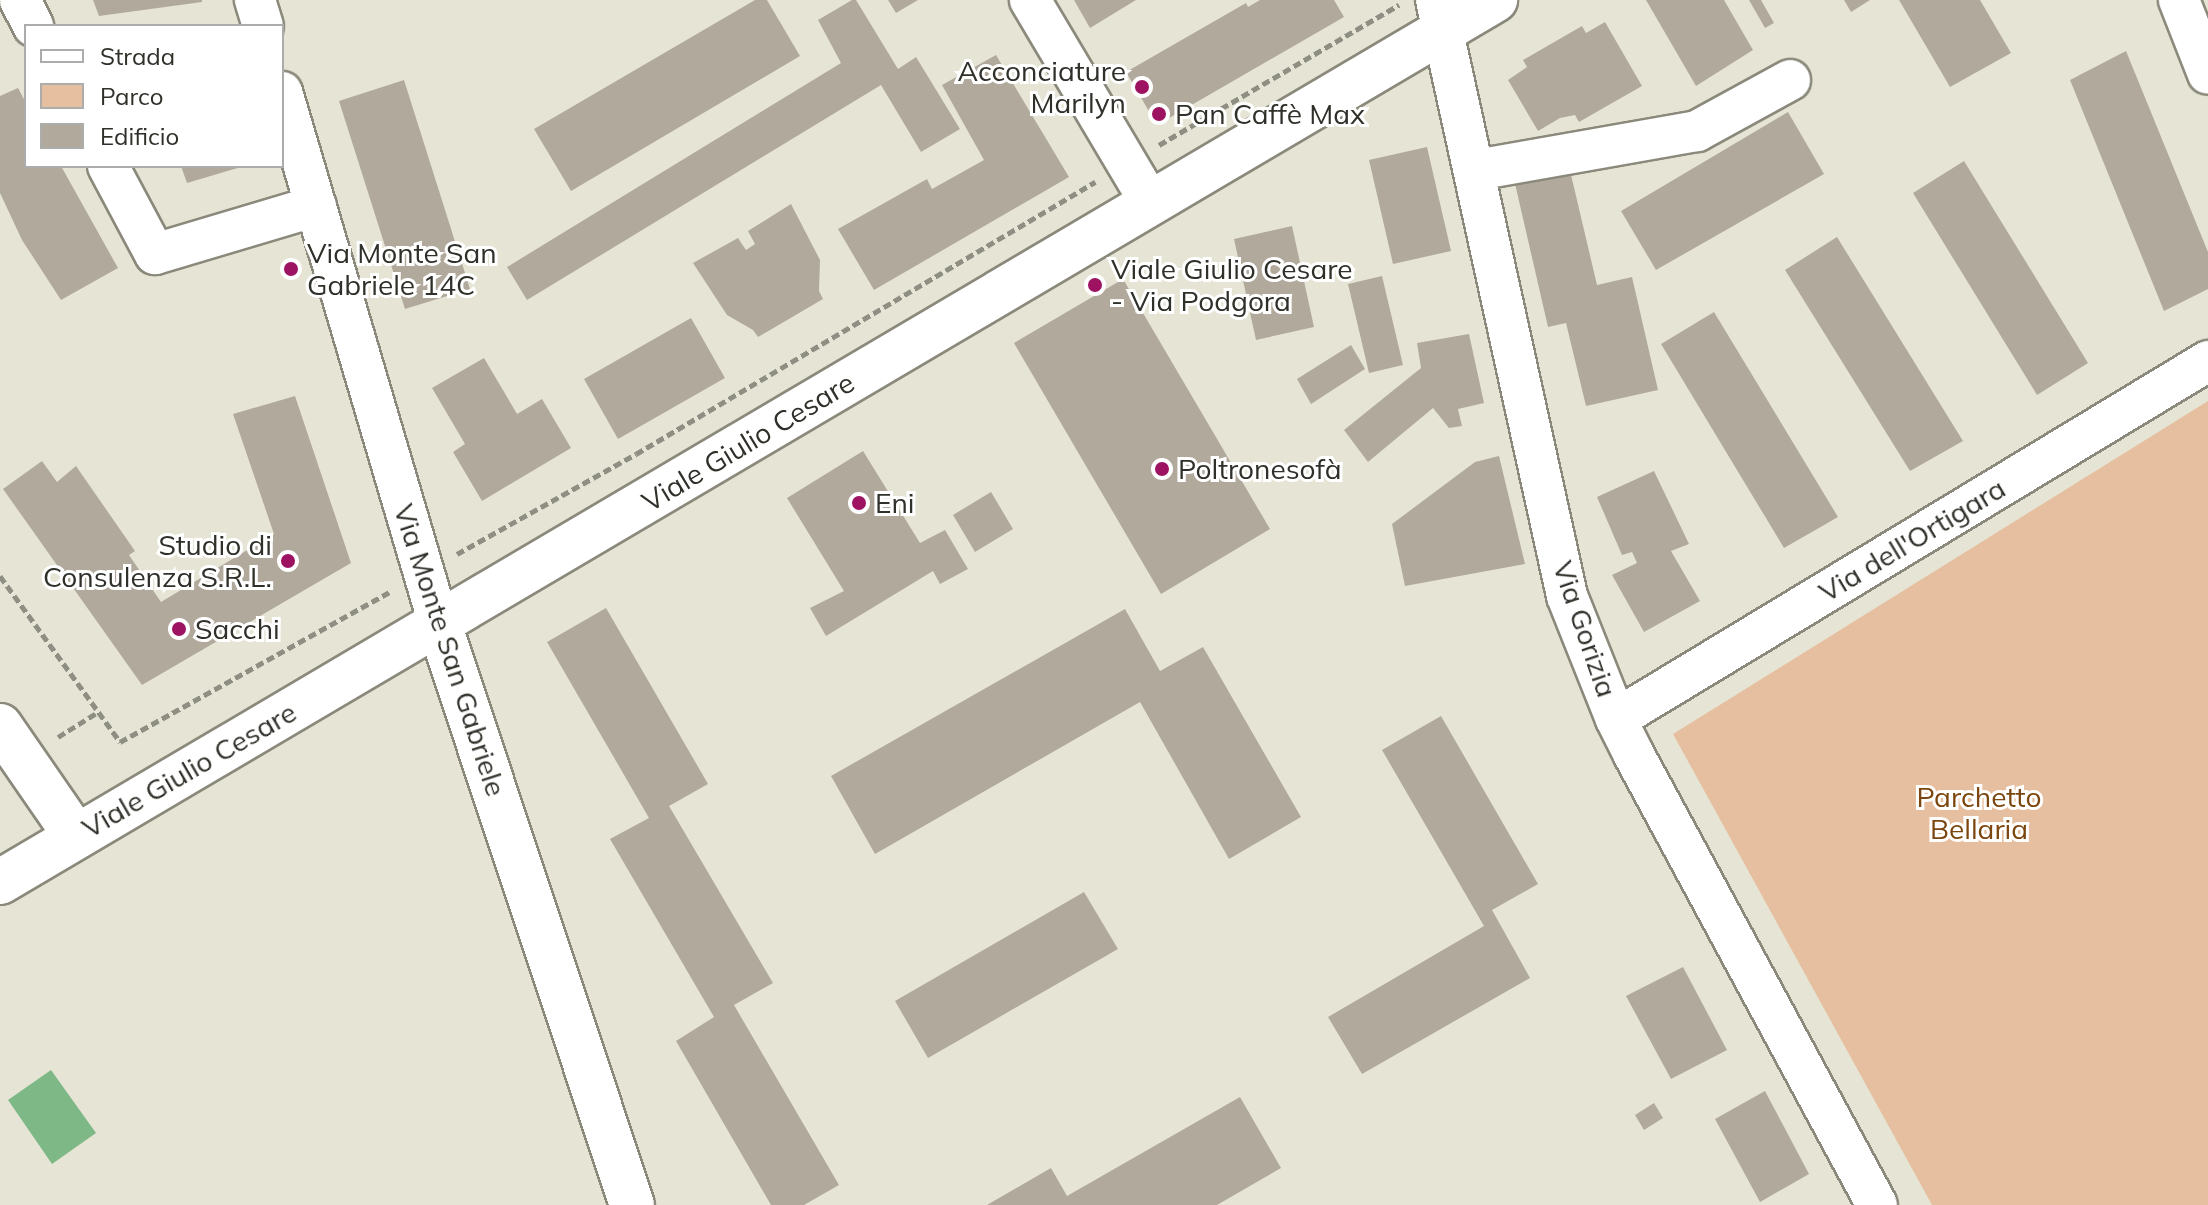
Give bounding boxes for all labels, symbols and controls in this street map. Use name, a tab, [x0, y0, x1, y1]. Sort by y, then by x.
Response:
legend	[24, 24, 284, 168]
text: Strada	[100, 41, 175, 71]
place label: Acconciature Marilyn	[958, 54, 1126, 120]
marker: Acconciature Marilyn	[1133, 78, 1151, 96]
text: Parco	[100, 81, 163, 111]
place label: Pan Caffè Max	[1175, 97, 1365, 131]
marker: Pan Caffè Max	[1150, 105, 1168, 123]
text: Edificio	[100, 121, 179, 151]
place label: Via Monte San Gabriele 14C	[307, 236, 497, 302]
place label: Viale Giulio Cesare - Via Podgora	[1111, 252, 1352, 318]
marker: Via Monte San Gabriele 14C	[282, 260, 300, 278]
marker: Viale Giulio Cesare - Via Podgora	[1086, 276, 1104, 294]
street label: Viale Giulio Cesare	[636, 365, 860, 519]
place label: Poltronesofà	[1178, 452, 1342, 486]
marker: Poltronesofà	[1153, 460, 1171, 478]
street label: Via dell'Ortigara	[1813, 471, 2011, 609]
place label: Eni	[875, 486, 915, 520]
marker: Eni	[850, 494, 868, 512]
street label: Via Monte San Gabriele	[387, 500, 513, 800]
place label: Studio di Consulenza S.R.L.	[43, 528, 272, 594]
marker: Studio di Consulenza S.R.L.	[279, 552, 297, 570]
street label: Via Gorizia	[1546, 557, 1624, 701]
place label: Sacchi	[195, 612, 280, 646]
marker: Sacchi	[170, 620, 188, 638]
street label: Viale Giulio Cesare	[76, 695, 302, 845]
park label: Parchetto Bellaria	[1917, 780, 2041, 846]

